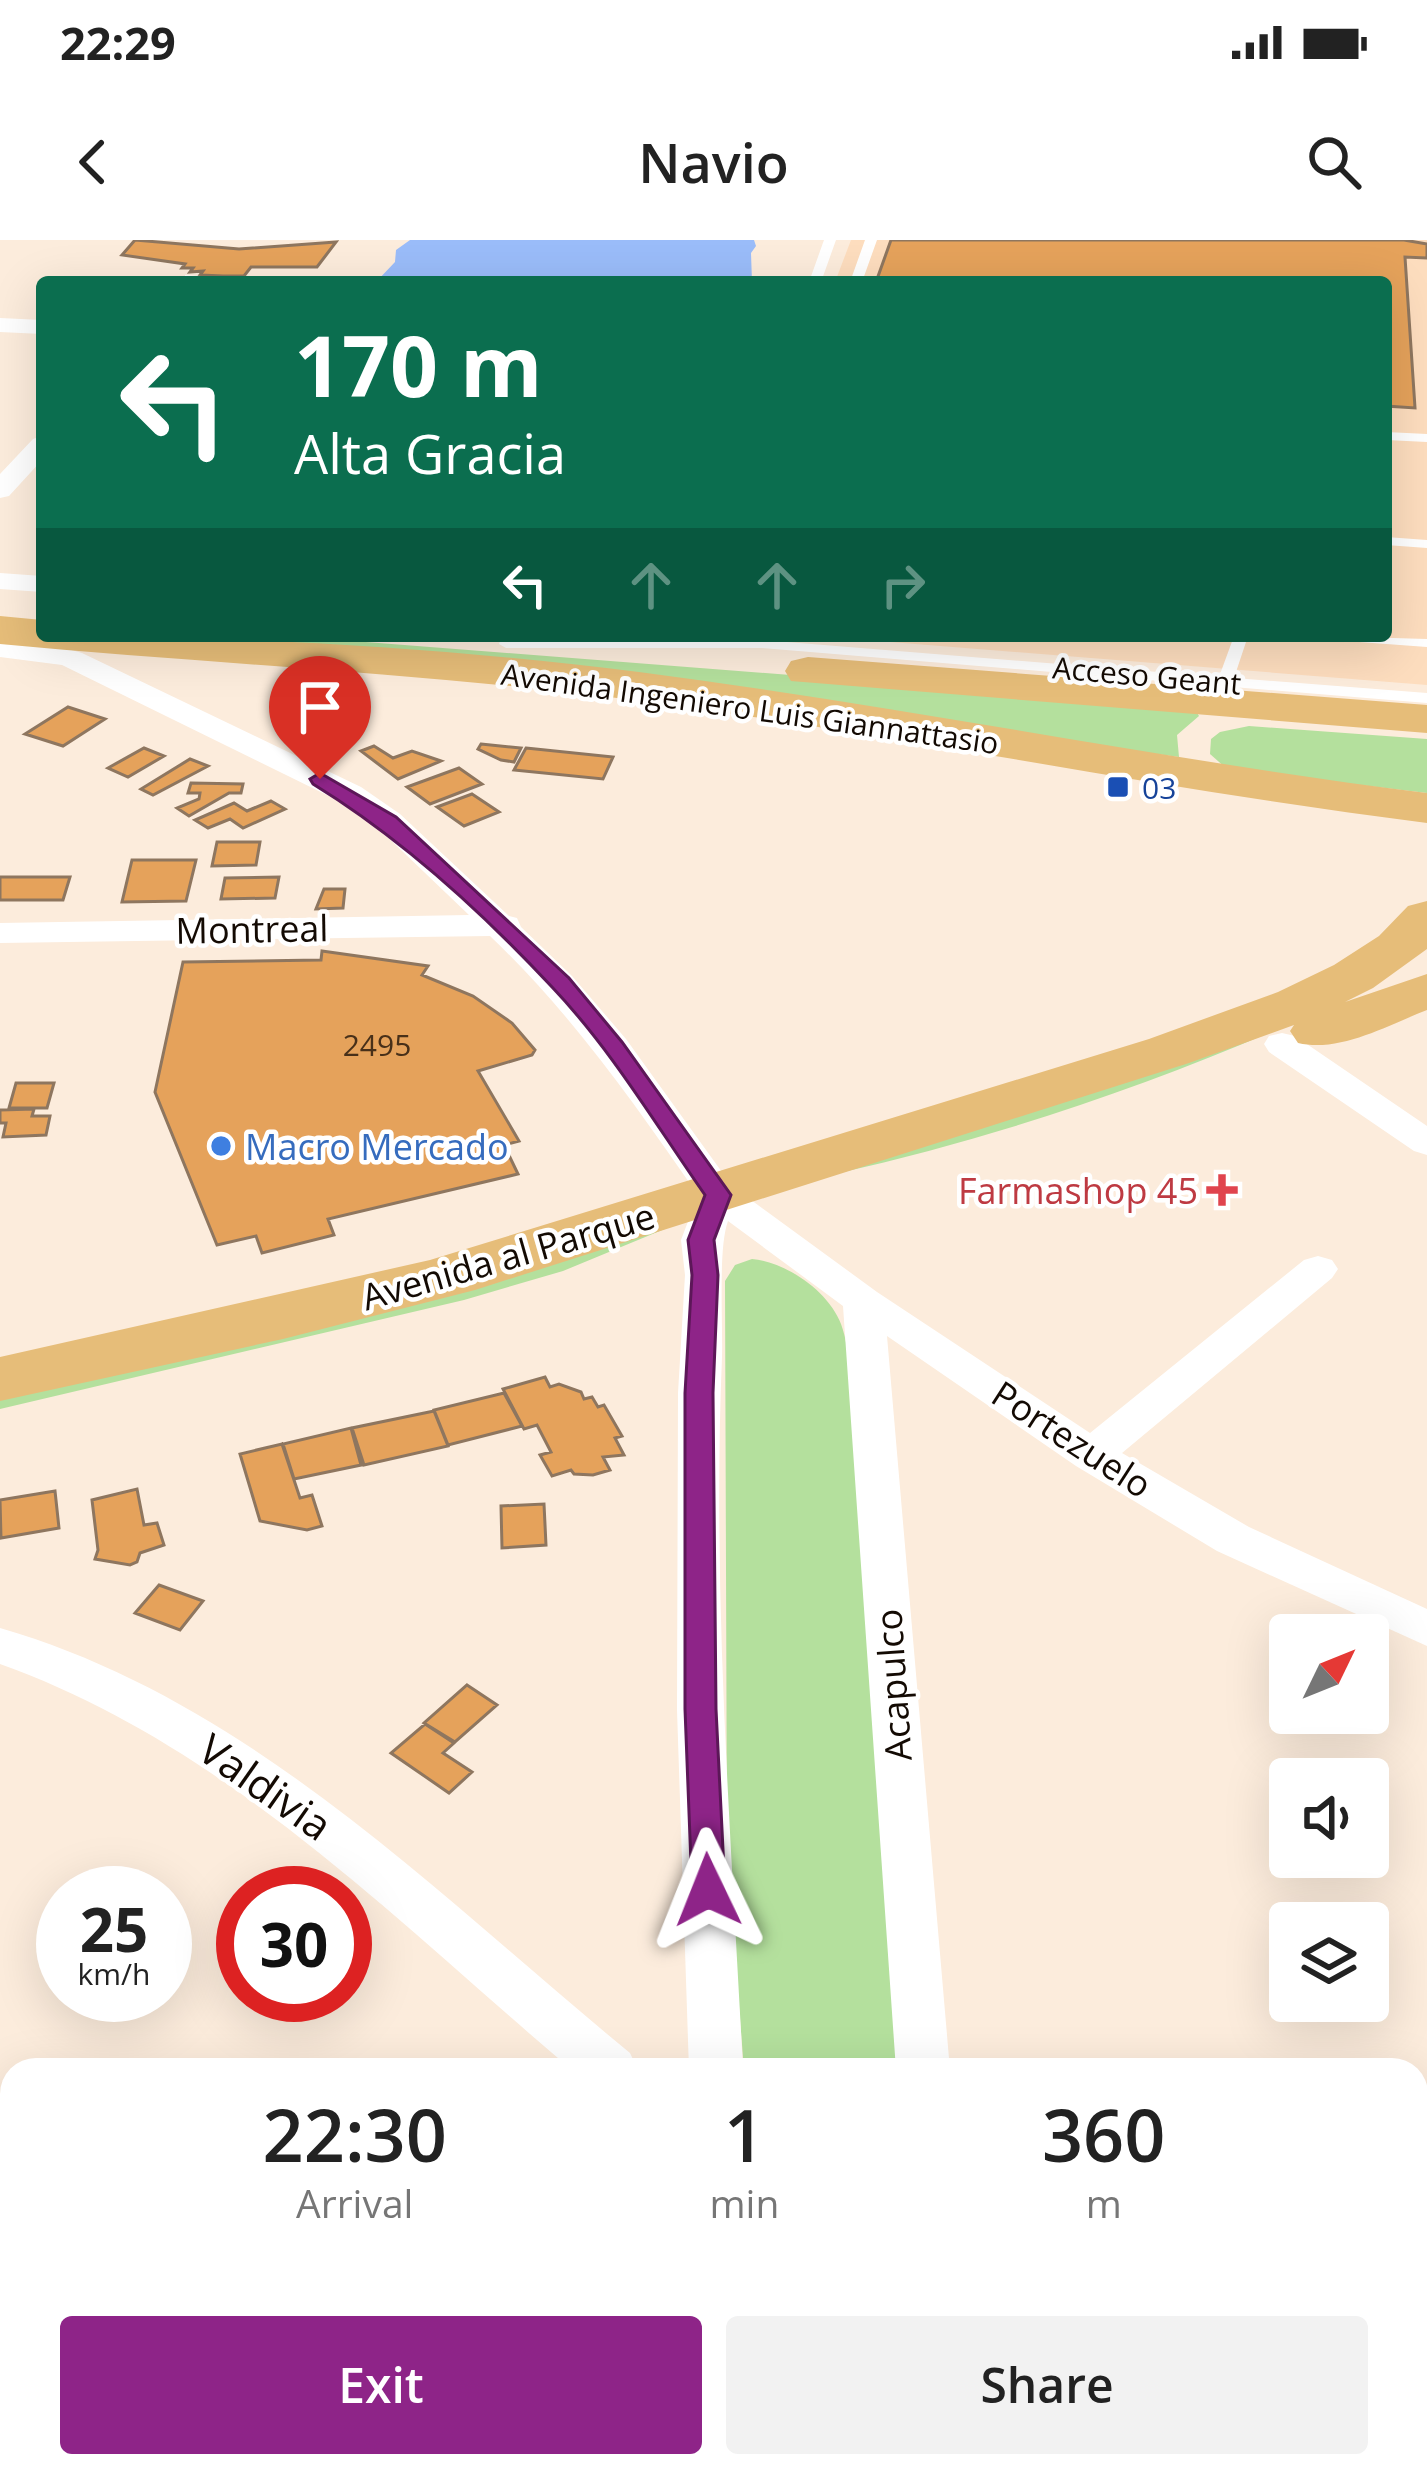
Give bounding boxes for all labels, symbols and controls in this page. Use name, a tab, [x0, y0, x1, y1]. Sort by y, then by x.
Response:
text: 22:29	[60, 12, 176, 73]
text: Navio	[638, 125, 789, 199]
icon: back	[60, 129, 126, 195]
icon: search	[1301, 129, 1367, 195]
text: 170 m	[294, 307, 542, 422]
icon: left	[96, 324, 252, 480]
text: Alta Gracia	[294, 416, 566, 490]
icon: left	[492, 552, 558, 618]
icon: ahead	[618, 552, 684, 618]
icon: ahead	[744, 552, 810, 618]
icon: right	[870, 552, 936, 618]
street label: Acceso Geant	[1051, 646, 1243, 704]
street label: Avenida Ingeniero Luis Giannattasio	[499, 653, 1001, 763]
pin	[269, 656, 371, 779]
icon: arrive	[287, 674, 353, 740]
place label: 03	[1142, 767, 1176, 808]
marker: 03	[1105, 774, 1131, 800]
street label: Montreal	[175, 903, 329, 955]
house number: 2495	[343, 1024, 411, 1065]
place label: Macro Mercado	[245, 1122, 509, 1171]
marker: Macro Mercado	[208, 1133, 234, 1159]
place label: Farmashop 45	[958, 1166, 1198, 1215]
marker: Farmashop 45	[1209, 1177, 1235, 1203]
street label: Avenida al Parque	[356, 1191, 660, 1321]
street label: Portezuelo	[983, 1369, 1161, 1509]
street label: Acapulco	[863, 1607, 923, 1763]
north arrow	[1269, 1614, 1389, 1734]
map controls	[1269, 1614, 1389, 2022]
street label: Valdivia	[188, 1720, 344, 1852]
button: sound	[1269, 1758, 1389, 1878]
position arrow	[645, 1827, 771, 1953]
speed limit sign: 30	[216, 1866, 372, 2022]
text: 25	[80, 1888, 148, 1970]
button: layers	[1269, 1902, 1389, 2022]
text: km/h	[78, 1953, 150, 1994]
text: 22:30	[263, 2085, 447, 2183]
text: 1	[724, 2085, 765, 2183]
text: 360	[1042, 2085, 1165, 2183]
text: Arrival	[296, 2176, 413, 2229]
text: min	[710, 2176, 779, 2229]
text: m	[1086, 2176, 1122, 2229]
button: Exit	[60, 2316, 702, 2454]
button: Share	[726, 2316, 1368, 2454]

